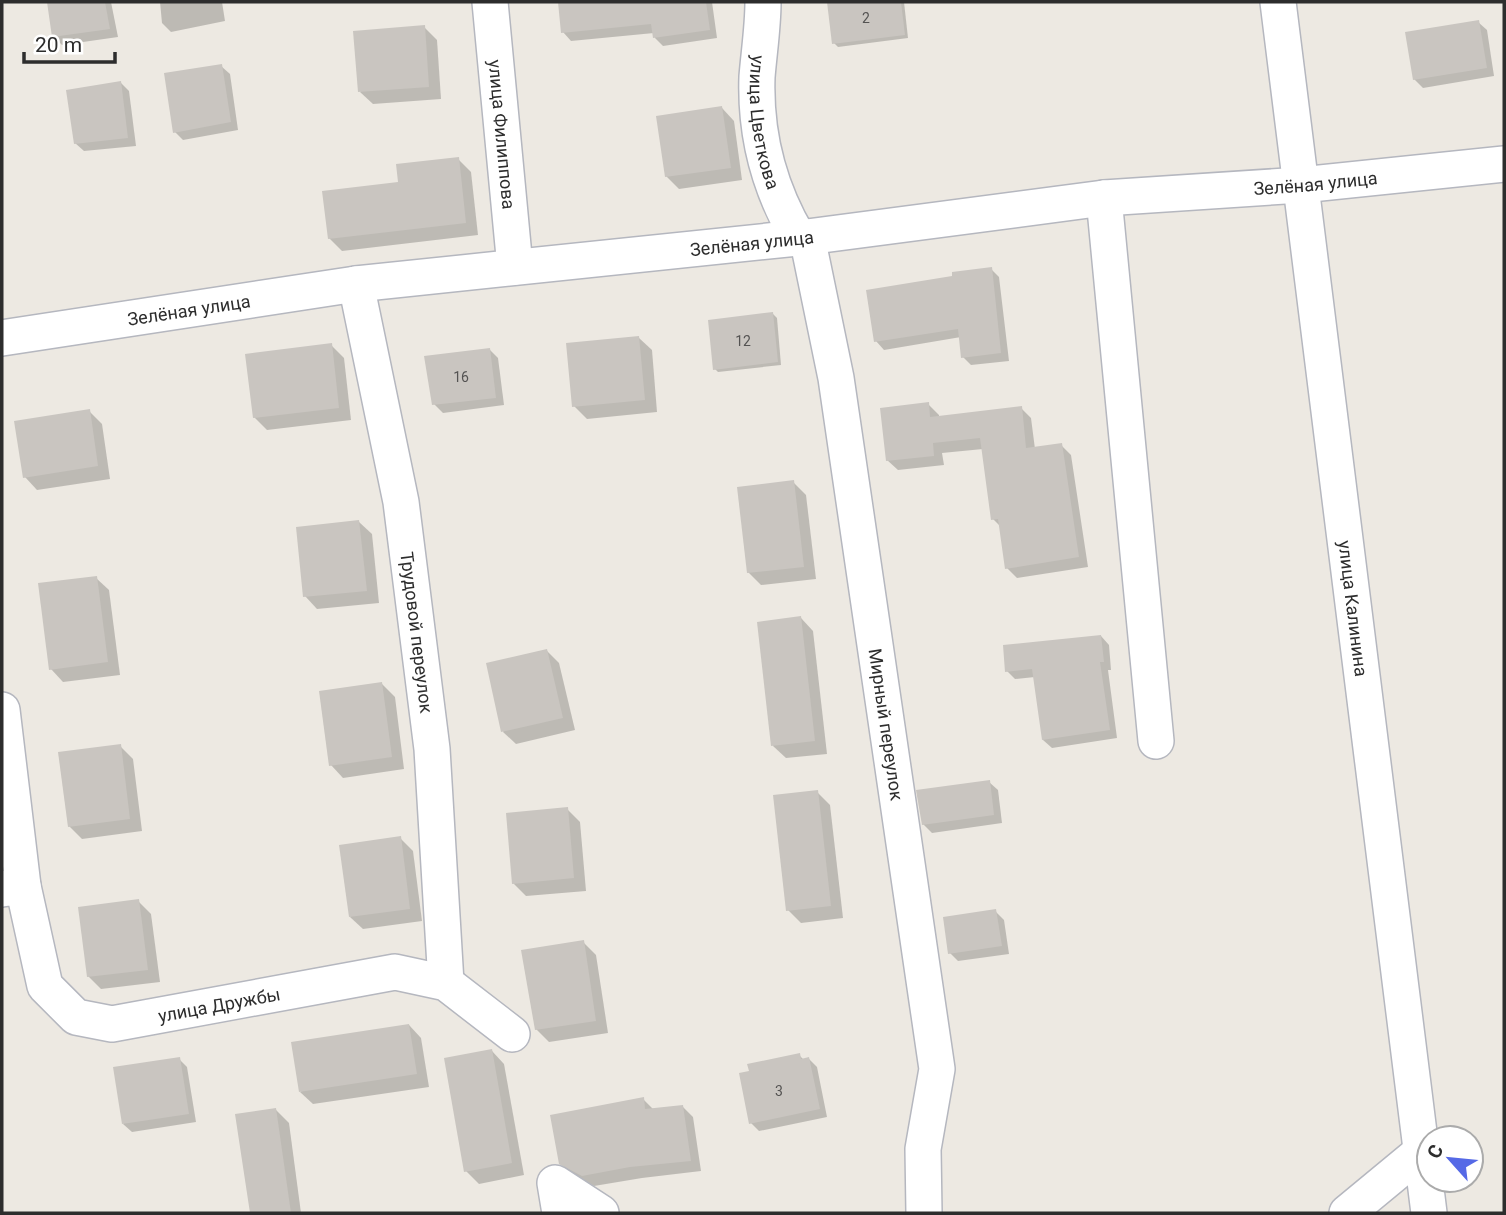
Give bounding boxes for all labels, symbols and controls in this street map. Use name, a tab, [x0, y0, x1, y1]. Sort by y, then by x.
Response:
house number: 2	[862, 10, 870, 26]
scale bar	[24, 21, 116, 65]
text: 20 m	[35, 33, 82, 57]
street label: улица Цветкова	[746, 54, 785, 192]
street label: улица Филиппова	[485, 59, 520, 210]
street label: Зелёная улица	[1253, 167, 1378, 199]
street label: Зелёная улица	[689, 226, 815, 260]
street label: Зелёная улица	[126, 290, 252, 329]
house number: 12	[735, 333, 751, 349]
house number: 16	[453, 369, 469, 385]
street label: улица Калинина	[1335, 539, 1372, 678]
street label: Трудовой переулок	[397, 550, 438, 715]
street label: Мирный переулок	[865, 647, 908, 802]
street label: улица Дружбы	[156, 983, 282, 1026]
house number: 3	[775, 1083, 783, 1099]
north arrow	[1415, 1124, 1485, 1194]
text: С	[1422, 1141, 1448, 1162]

